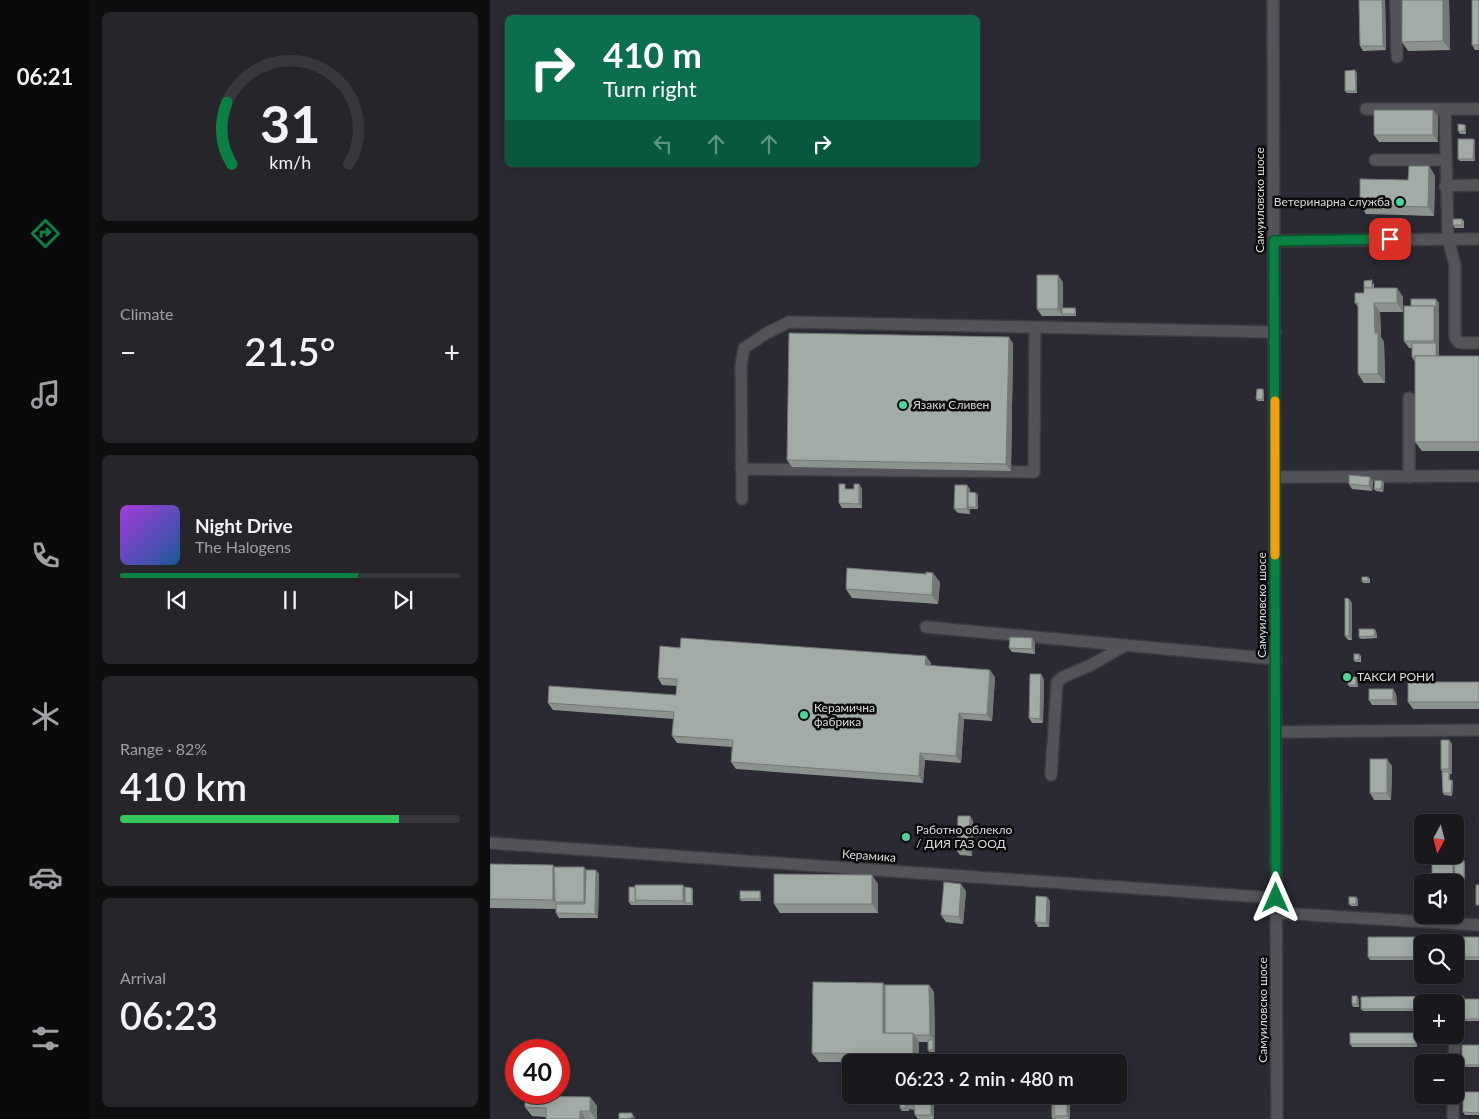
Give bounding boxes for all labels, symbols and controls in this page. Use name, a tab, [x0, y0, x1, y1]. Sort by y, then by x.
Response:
text: 410 m	[603, 33, 702, 75]
icon: right	[520, 35, 585, 100]
text: 06:21	[17, 63, 73, 90]
text: Turn right	[603, 75, 697, 102]
text: 31	[260, 92, 320, 154]
icon: left	[649, 130, 677, 158]
icon: ahead	[702, 130, 730, 158]
icon: ahead	[755, 130, 783, 158]
icon: right	[808, 130, 836, 158]
street label: Самуиловско шосе	[1252, 147, 1267, 253]
text: km/h	[269, 151, 311, 173]
place label: Ветеринарна служба	[1274, 194, 1390, 209]
marker: Ветеринарна служба	[1394, 196, 1406, 208]
icon: directions	[28, 216, 63, 251]
pin	[1369, 218, 1411, 260]
icon: arrive	[1376, 225, 1404, 253]
text: Climate	[120, 304, 173, 323]
text: 21.5°	[245, 328, 335, 374]
text: −	[120, 335, 136, 369]
text: +	[444, 335, 460, 369]
icon: music	[28, 377, 63, 412]
place label: Язаки Сливен	[912, 397, 989, 412]
marker: Язаки Сливен	[897, 399, 909, 411]
text: Night Drive	[195, 514, 293, 537]
text: The Halogens	[195, 537, 291, 556]
icon: phone	[28, 538, 63, 573]
street label: Самуиловско шосе	[1254, 552, 1269, 658]
icon: previous	[163, 586, 191, 614]
icon: pause	[276, 586, 304, 614]
icon: next	[389, 586, 417, 614]
place label: ТАКСИ РОНИ	[1357, 669, 1434, 684]
marker: ТАКСИ РОНИ	[1341, 671, 1353, 683]
icon: climate	[28, 699, 63, 734]
place label: Керамична фабрика	[814, 700, 875, 729]
marker: Керамична фабрика	[798, 709, 810, 721]
text: Range · 82%	[120, 739, 207, 758]
text: 410 km	[120, 763, 247, 809]
north arrow	[1414, 814, 1464, 864]
map controls	[1414, 814, 1464, 1104]
place label: Работно облекло / ДИЯ ГАЗ ООД	[916, 822, 1012, 851]
marker: Работно облекло / ДИЯ ГАЗ ООД	[900, 831, 912, 843]
street label: Керамика	[841, 846, 897, 865]
icon: car	[28, 860, 63, 895]
position arrow	[1249, 871, 1301, 923]
button: sound	[1414, 874, 1464, 924]
button: search	[1414, 934, 1464, 984]
street label: Самуиловско шосе	[1255, 957, 1270, 1063]
text: Arrival	[120, 968, 166, 987]
text: 06:23	[120, 992, 218, 1038]
button: +	[1414, 994, 1464, 1044]
icon: filters	[28, 1021, 63, 1056]
speed limit sign: 40	[505, 1039, 570, 1104]
button: −	[1414, 1054, 1464, 1104]
text: 06:23 · 2 min · 480 m	[895, 1067, 1074, 1090]

